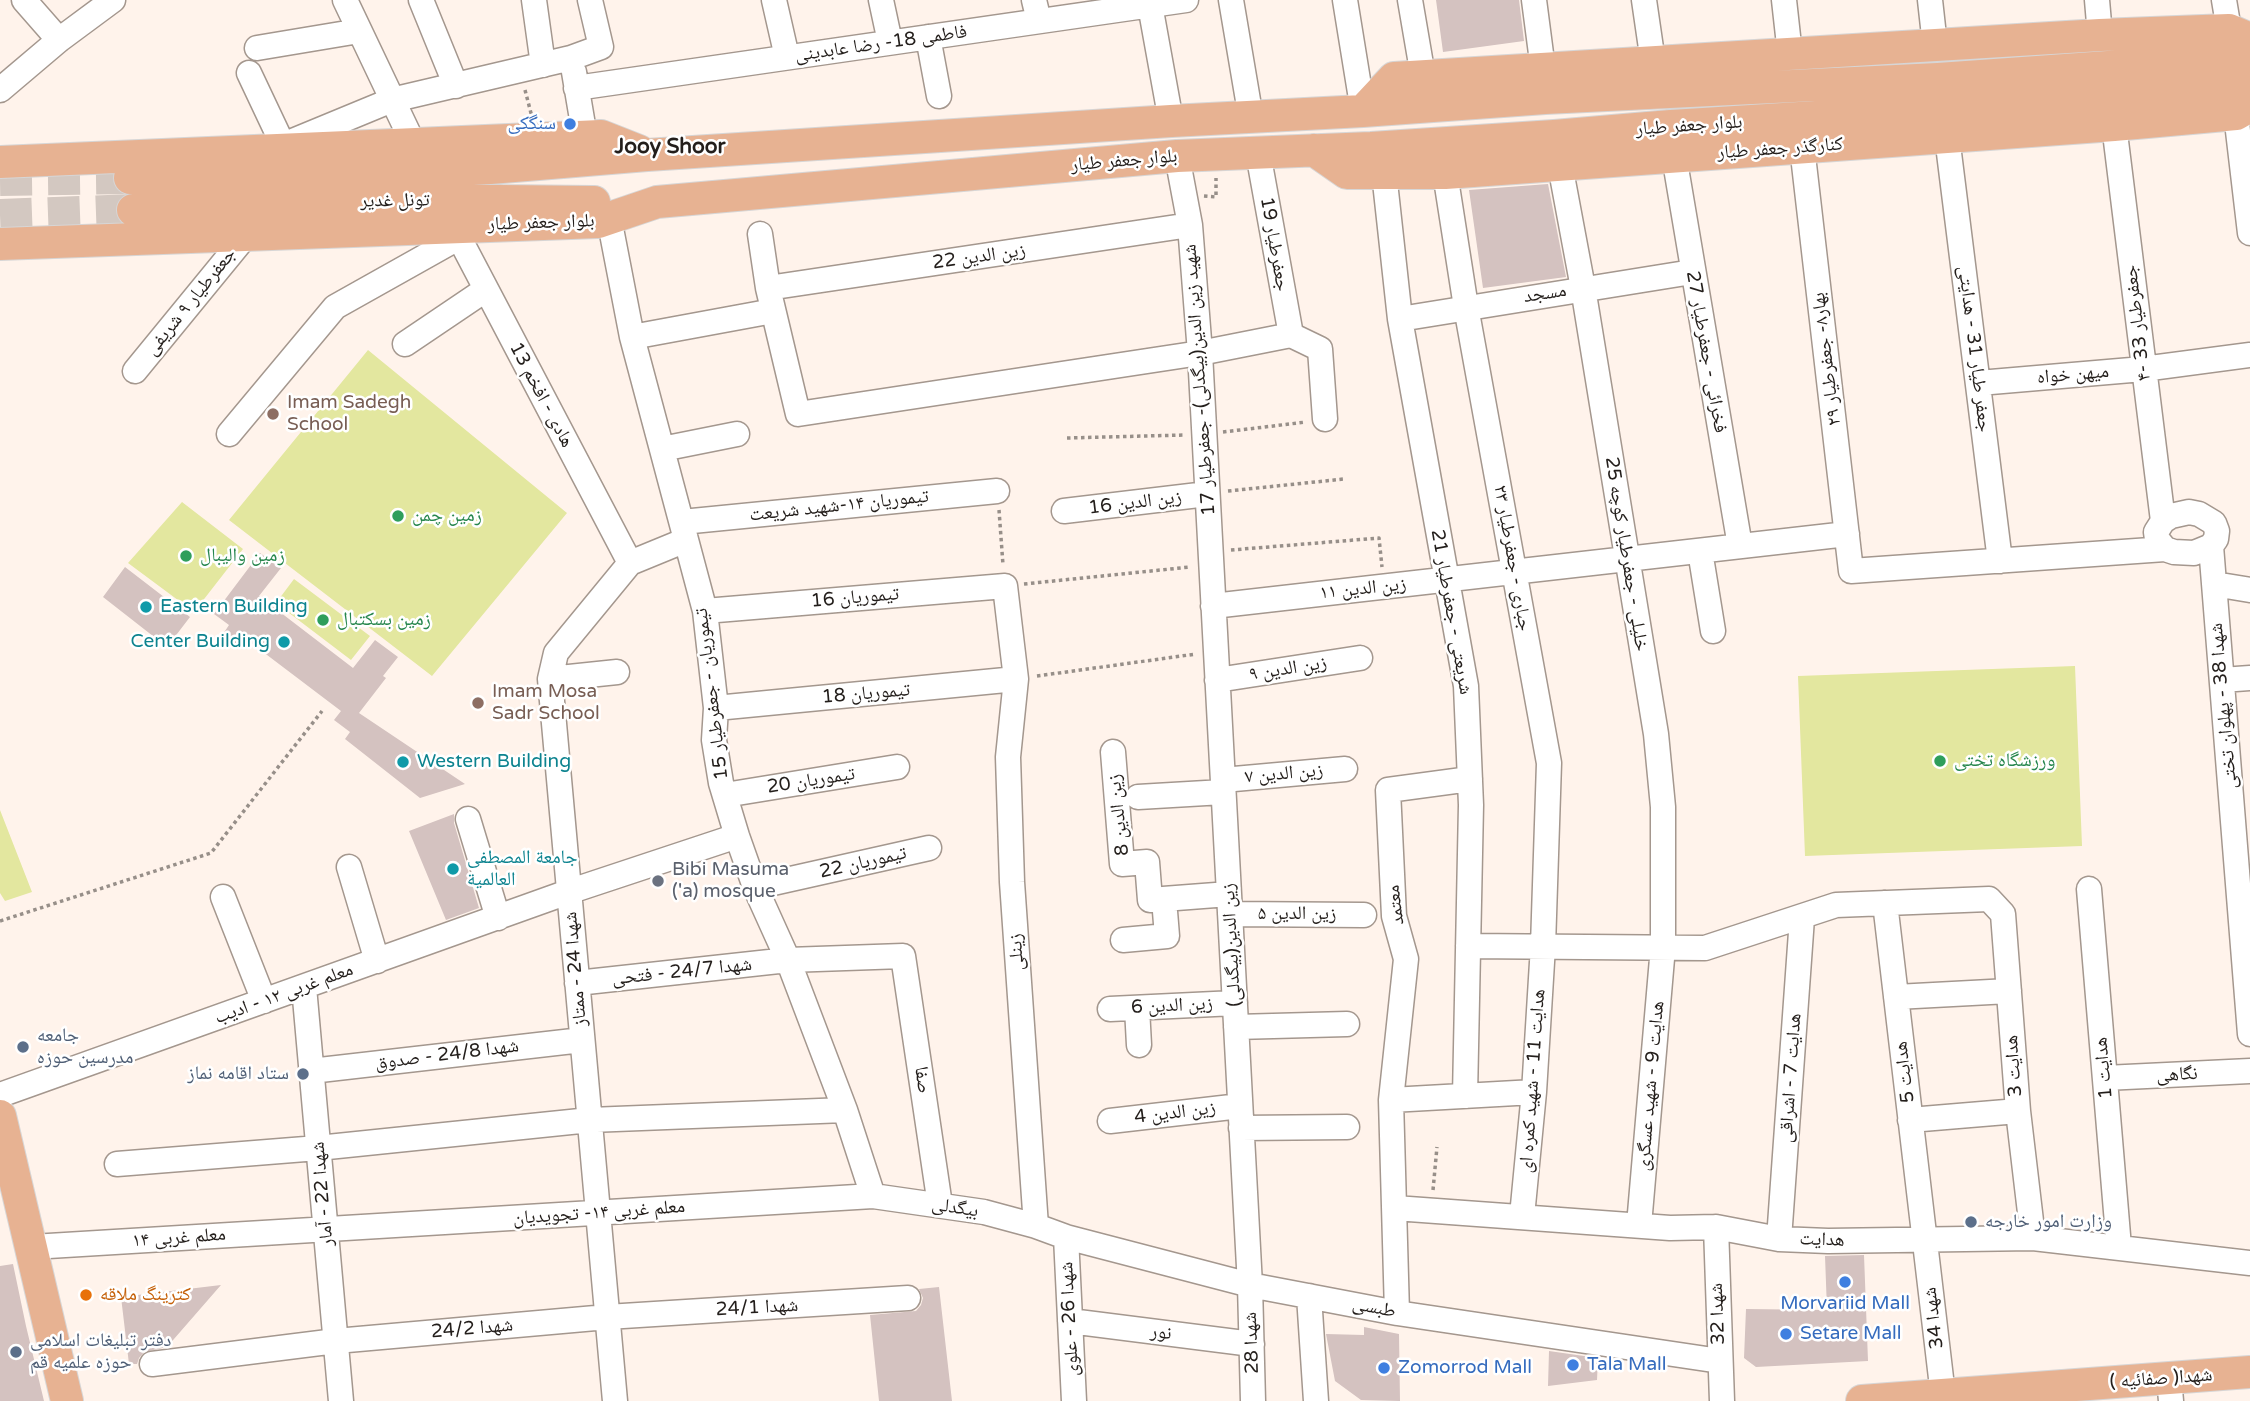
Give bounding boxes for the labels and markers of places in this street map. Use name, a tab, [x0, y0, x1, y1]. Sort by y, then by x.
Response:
place label: سنگکی	[507, 113, 556, 135]
marker: سنگکی	[562, 116, 578, 132]
place label: Imam Sadegh School	[287, 392, 411, 436]
marker: Imam Sadegh School	[265, 406, 281, 422]
place label: زمین چمن	[412, 505, 482, 527]
marker: زمین چمن	[390, 508, 406, 524]
place label: زمین والیبال	[200, 545, 285, 567]
marker: زمین والیبال	[178, 548, 194, 564]
place label: Eastern Building	[160, 596, 308, 618]
marker: Eastern Building	[138, 599, 154, 615]
place label: زمین بسکتبال	[337, 609, 431, 631]
marker: زمین بسکتبال	[315, 612, 331, 628]
place label: Center Building	[131, 631, 270, 653]
marker: Center Building	[276, 634, 292, 650]
place label: Imam Mosa Sadr School	[492, 681, 600, 725]
marker: Imam Mosa Sadr School	[470, 695, 486, 711]
place label: ورزشگاه تختی	[1954, 750, 2055, 772]
place label: Western Building	[417, 751, 571, 773]
marker: ورزشگاه تختی	[1932, 753, 1948, 769]
marker: Western Building	[395, 754, 411, 770]
place label: جامعة المصطفی العالمیة	[467, 847, 577, 891]
place label: Bibi Masuma ('a) mosque	[672, 859, 789, 903]
marker: جامعة المصطفی العالمیة	[445, 861, 461, 877]
marker: Bibi Masuma ('a) mosque	[650, 873, 666, 889]
place label: جامعه مدرسین حوزه	[37, 1025, 133, 1069]
marker: جامعه مدرسین حوزه	[15, 1039, 31, 1055]
place label: ستاد اقامه نماز	[187, 1063, 289, 1085]
marker: ستاد اقامه نماز	[295, 1066, 311, 1082]
place label: وزارت امور خارجه	[1985, 1211, 2112, 1233]
marker: وزارت امور خارجه	[1963, 1214, 1979, 1230]
marker: Morvariid Mall	[1837, 1274, 1853, 1290]
place label: کترینگ ملاقه	[100, 1284, 191, 1306]
marker: کترینگ ملاقه	[78, 1287, 94, 1303]
place label: Morvariid Mall	[1780, 1293, 1910, 1315]
place label: Setare Mall	[1800, 1323, 1902, 1345]
marker: Setare Mall	[1778, 1326, 1794, 1342]
place label: دفتر تبلیغات اسلامی حوزه علمیه قم	[30, 1330, 171, 1374]
marker: دفتر تبلیغات اسلامی حوزه علمیه قم	[8, 1344, 24, 1360]
place label: Tala Mall	[1587, 1354, 1667, 1376]
place label: Zomorrod Mall	[1398, 1357, 1532, 1379]
marker: Tala Mall	[1565, 1357, 1581, 1373]
marker: Zomorrod Mall	[1376, 1360, 1392, 1376]

